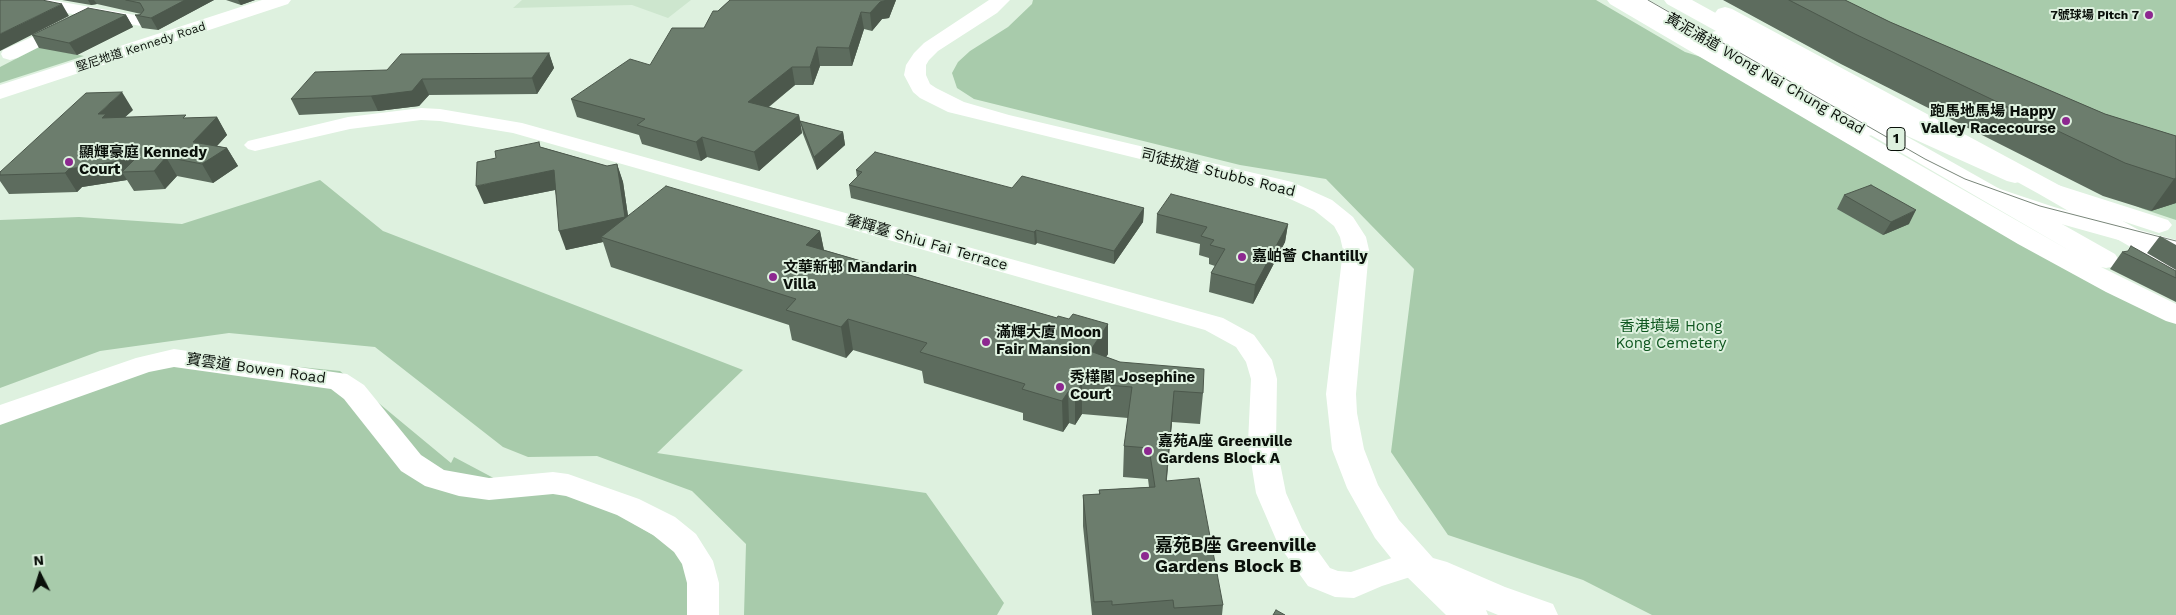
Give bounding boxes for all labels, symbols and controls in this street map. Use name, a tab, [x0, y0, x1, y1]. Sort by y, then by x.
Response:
place label: 7號球場 Pitch 7	[2051, 8, 2139, 22]
marker: 7號球場 Pitch 7	[2143, 9, 2155, 21]
street label: 黃泥涌道 Wong Nai Chung Road	[1662, 10, 1868, 138]
street label: 堅尼地道 Kennedy Road	[74, 19, 208, 75]
place label: 跑馬地馬場 Happy Valley Racecourse	[1921, 103, 2056, 138]
marker: 跑馬地馬場 Happy Valley Racecourse	[2060, 115, 2072, 127]
road number: 1	[1887, 128, 1905, 150]
place label: 顯輝豪庭 Kennedy Court	[79, 144, 207, 179]
street label: 司徒拔道 Stubbs Road	[1139, 145, 1297, 201]
marker: 顯輝豪庭 Kennedy Court	[63, 156, 75, 168]
street label: 肇輝臺 Shiu Fai Terrace	[844, 211, 1010, 275]
place label: 嘉岶薈 Chantilly	[1252, 248, 1368, 266]
marker: 嘉岶薈 Chantilly	[1236, 251, 1248, 263]
place label: 文華新邨 Mandarin Villa	[783, 259, 917, 294]
marker: 文華新邨 Mandarin Villa	[767, 271, 779, 283]
park label: 香港墳場 Hong Kong Cemetery	[1615, 318, 1727, 353]
place label: 滿輝大廈 Moon Fair Mansion	[996, 324, 1101, 359]
marker: 滿輝大廈 Moon Fair Mansion	[980, 336, 992, 348]
street label: 寶雲道 Bowen Road	[185, 350, 327, 388]
place label: 秀樺閣 Josephine Court	[1070, 369, 1195, 404]
marker: 秀樺閣 Josephine Court	[1054, 381, 1066, 393]
place label: 嘉苑A座 Greenville Gardens Block A	[1158, 433, 1292, 468]
marker: 嘉苑A座 Greenville Gardens Block A	[1142, 445, 1154, 457]
place label: 嘉苑B座 Greenville Gardens Block B	[1155, 535, 1316, 578]
north arrow	[15, 550, 65, 600]
marker: 嘉苑B座 Greenville Gardens Block B	[1139, 550, 1151, 562]
text: N	[33, 552, 45, 568]

